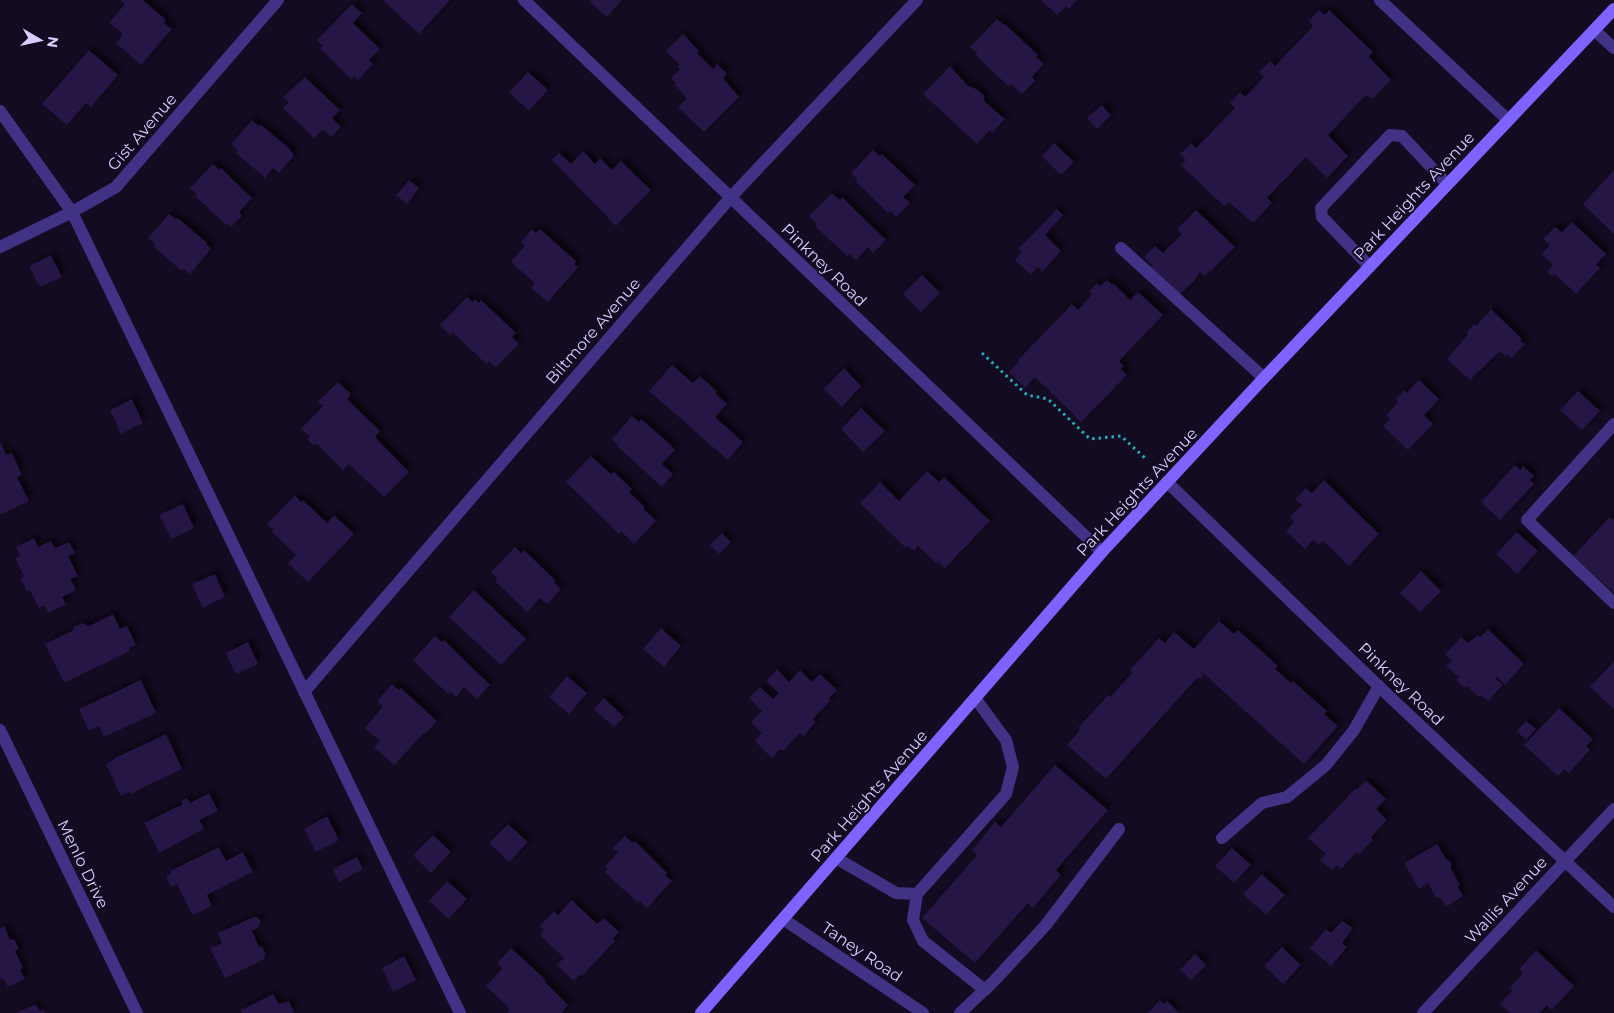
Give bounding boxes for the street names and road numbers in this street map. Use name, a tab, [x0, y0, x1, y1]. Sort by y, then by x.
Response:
street label: Gist Avenue	[103, 90, 181, 174]
street label: Park Heights Avenue	[1350, 128, 1478, 264]
street label: Pinkney Road	[777, 220, 871, 310]
street label: Biltmore Avenue	[542, 274, 644, 388]
street label: Park Heights Avenue	[1073, 424, 1201, 560]
street label: Pinkney Road	[1354, 639, 1448, 729]
street label: Park Heights Avenue	[807, 726, 931, 866]
street label: Menlo Drive	[53, 817, 113, 911]
street label: Wallis Avenue	[1461, 853, 1551, 947]
street label: Taney Road	[818, 918, 906, 986]

